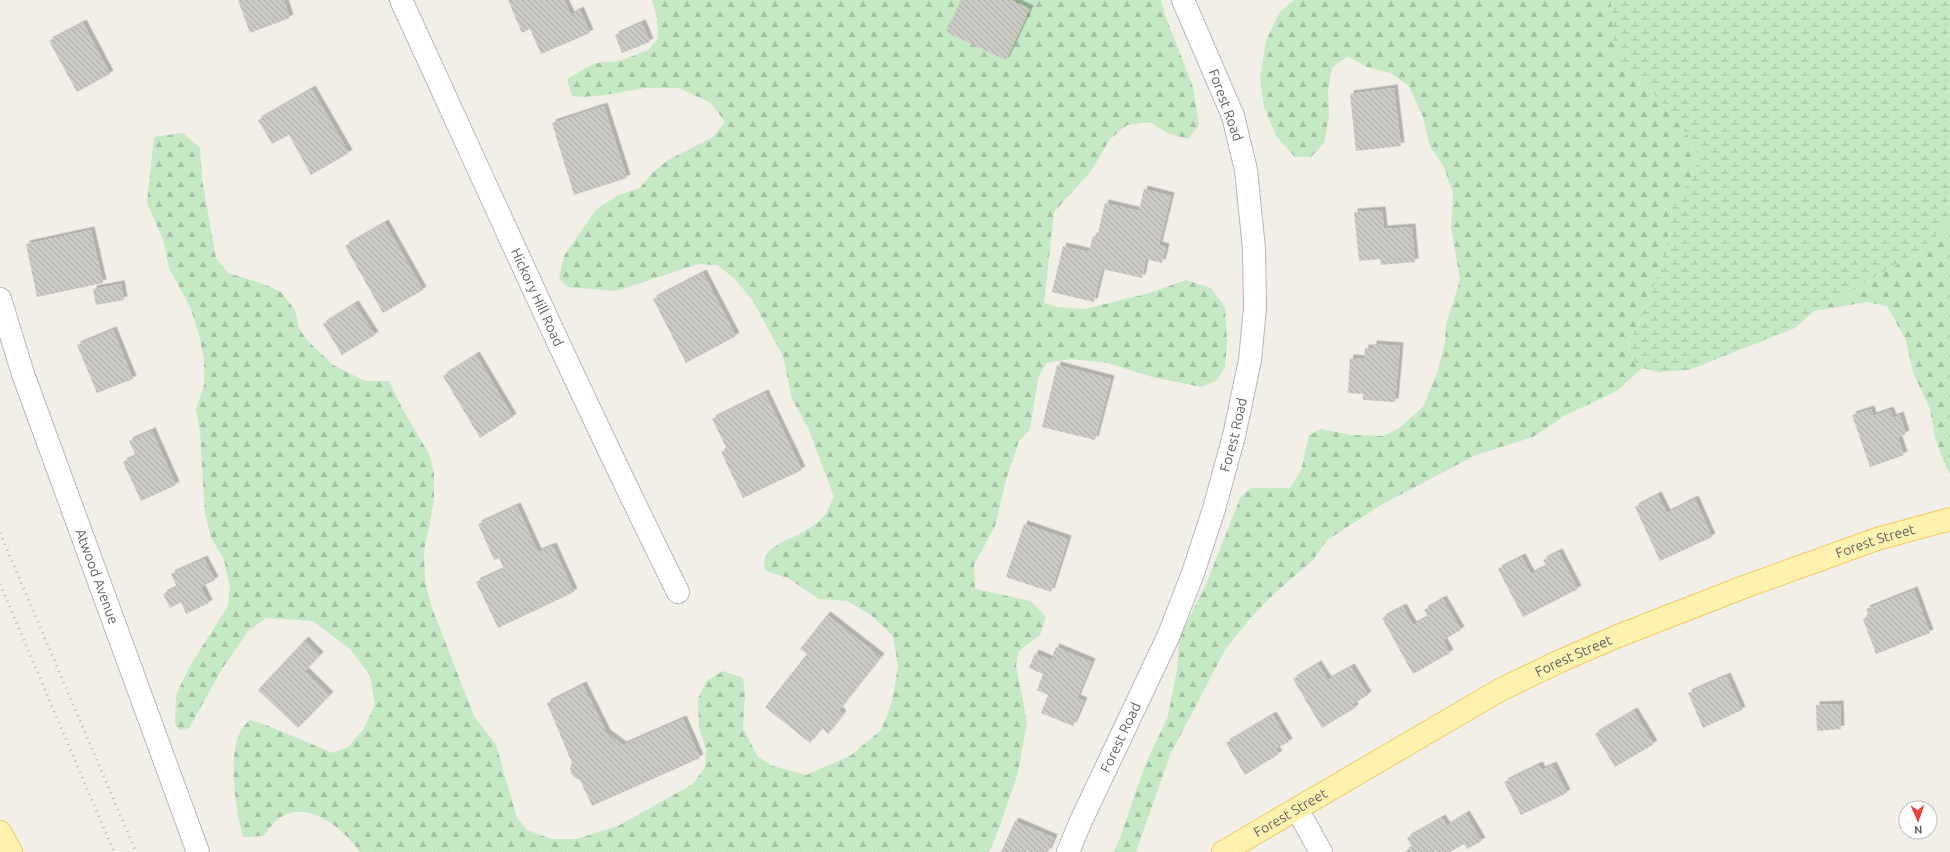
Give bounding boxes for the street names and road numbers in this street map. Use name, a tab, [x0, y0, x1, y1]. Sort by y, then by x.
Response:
street label: Forest Road	[1206, 67, 1246, 143]
street label: Hickory Hill Road	[508, 246, 567, 349]
street label: Forest Road	[1217, 396, 1250, 474]
street label: Forest Street	[1833, 521, 1917, 561]
street label: Atwood Avenue	[72, 526, 122, 626]
street label: Forest Street	[1532, 631, 1615, 680]
street label: Forest Road	[1097, 700, 1144, 775]
street label: Forest Street	[1251, 785, 1330, 840]

